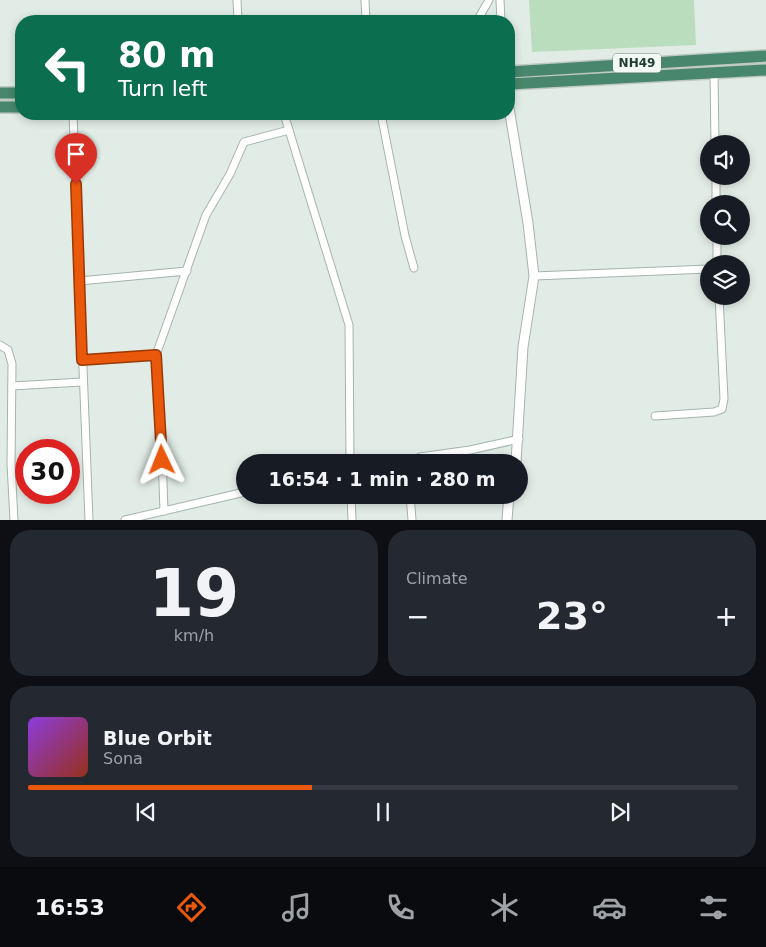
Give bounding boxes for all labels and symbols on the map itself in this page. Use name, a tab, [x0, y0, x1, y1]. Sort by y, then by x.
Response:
road number: NH49	[613, 54, 661, 72]
pin	[55, 133, 97, 184]
position arrow	[135, 433, 187, 485]
speed limit sign: 30	[15, 439, 80, 504]

